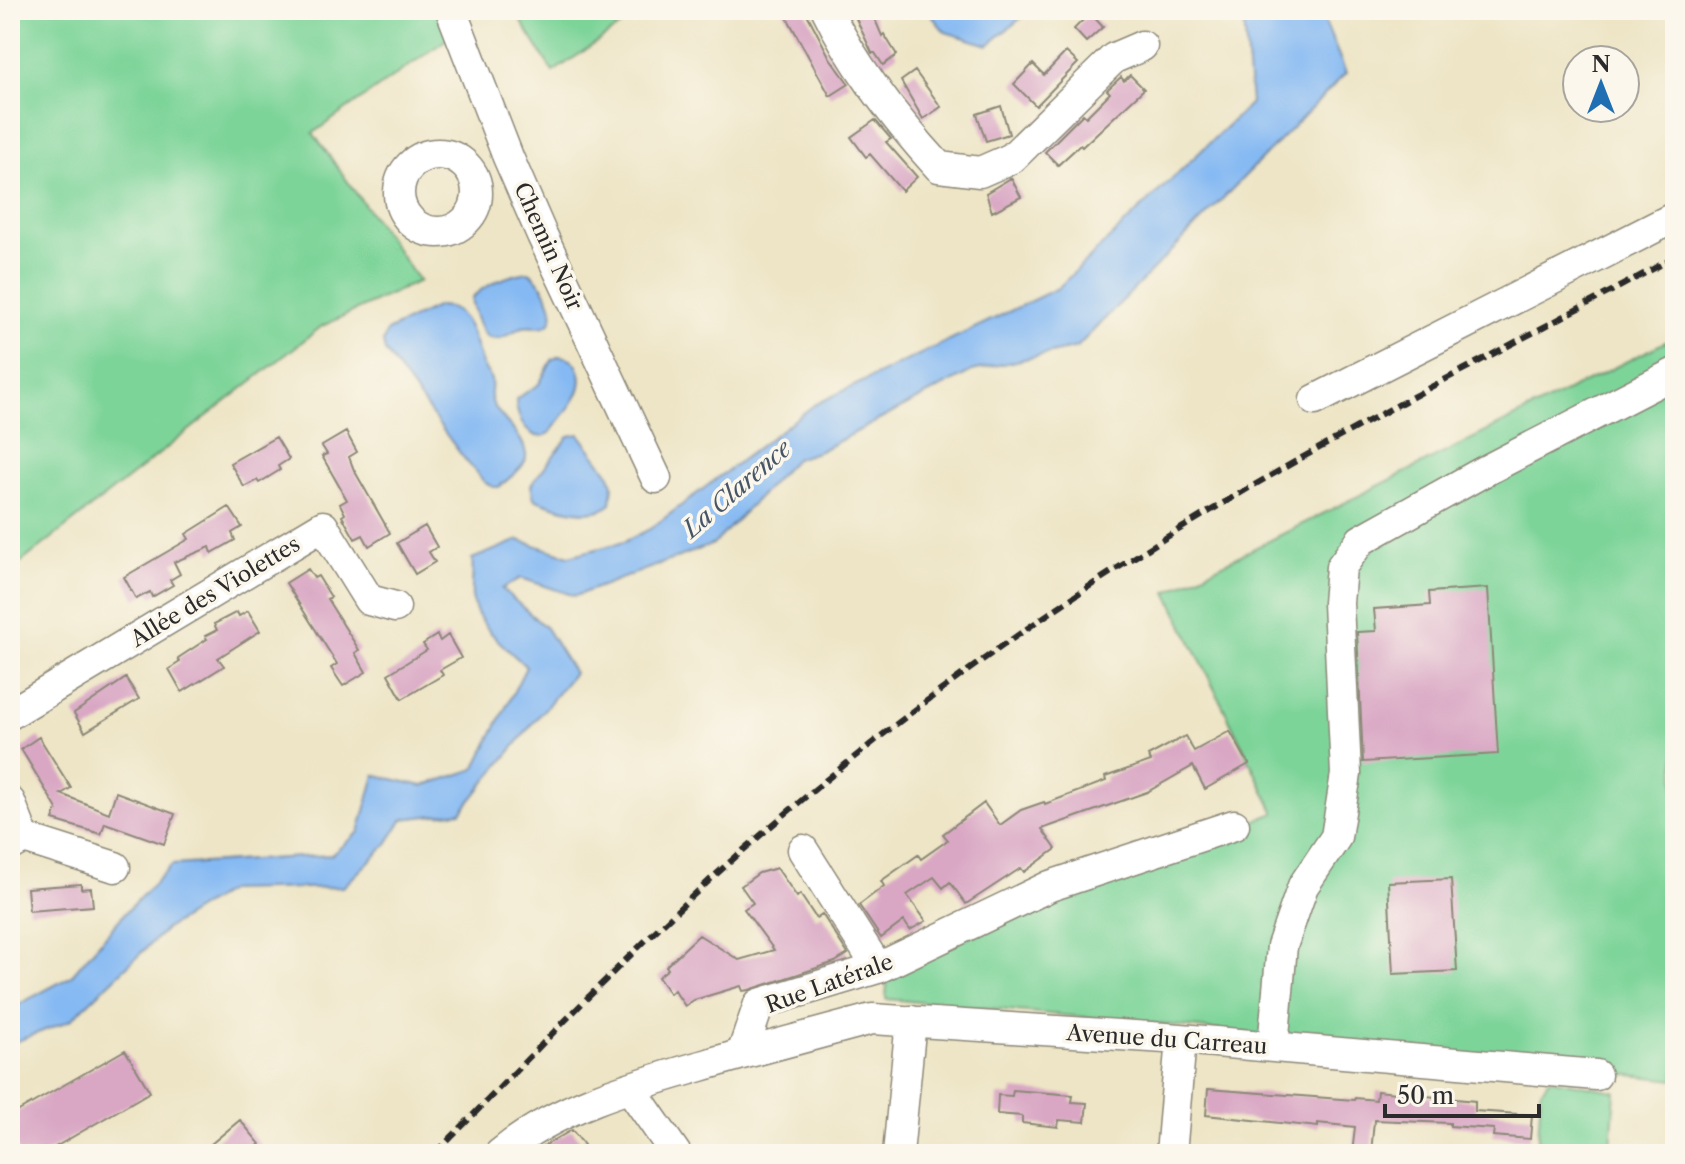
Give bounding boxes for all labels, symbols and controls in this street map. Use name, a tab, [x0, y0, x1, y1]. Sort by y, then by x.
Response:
north arrow	[1561, 44, 1641, 124]
text: N	[1591, 51, 1611, 78]
street label: Chemin Noir	[508, 178, 589, 314]
water label: La Clarence	[675, 433, 798, 545]
street label: Allée des Violettes	[125, 530, 305, 653]
street label: Rue Latérale	[762, 948, 897, 1019]
street label: Avenue du Carreau	[1065, 1019, 1268, 1060]
scale bar	[1385, 1068, 1539, 1118]
text: 50 m	[1397, 1081, 1454, 1110]

